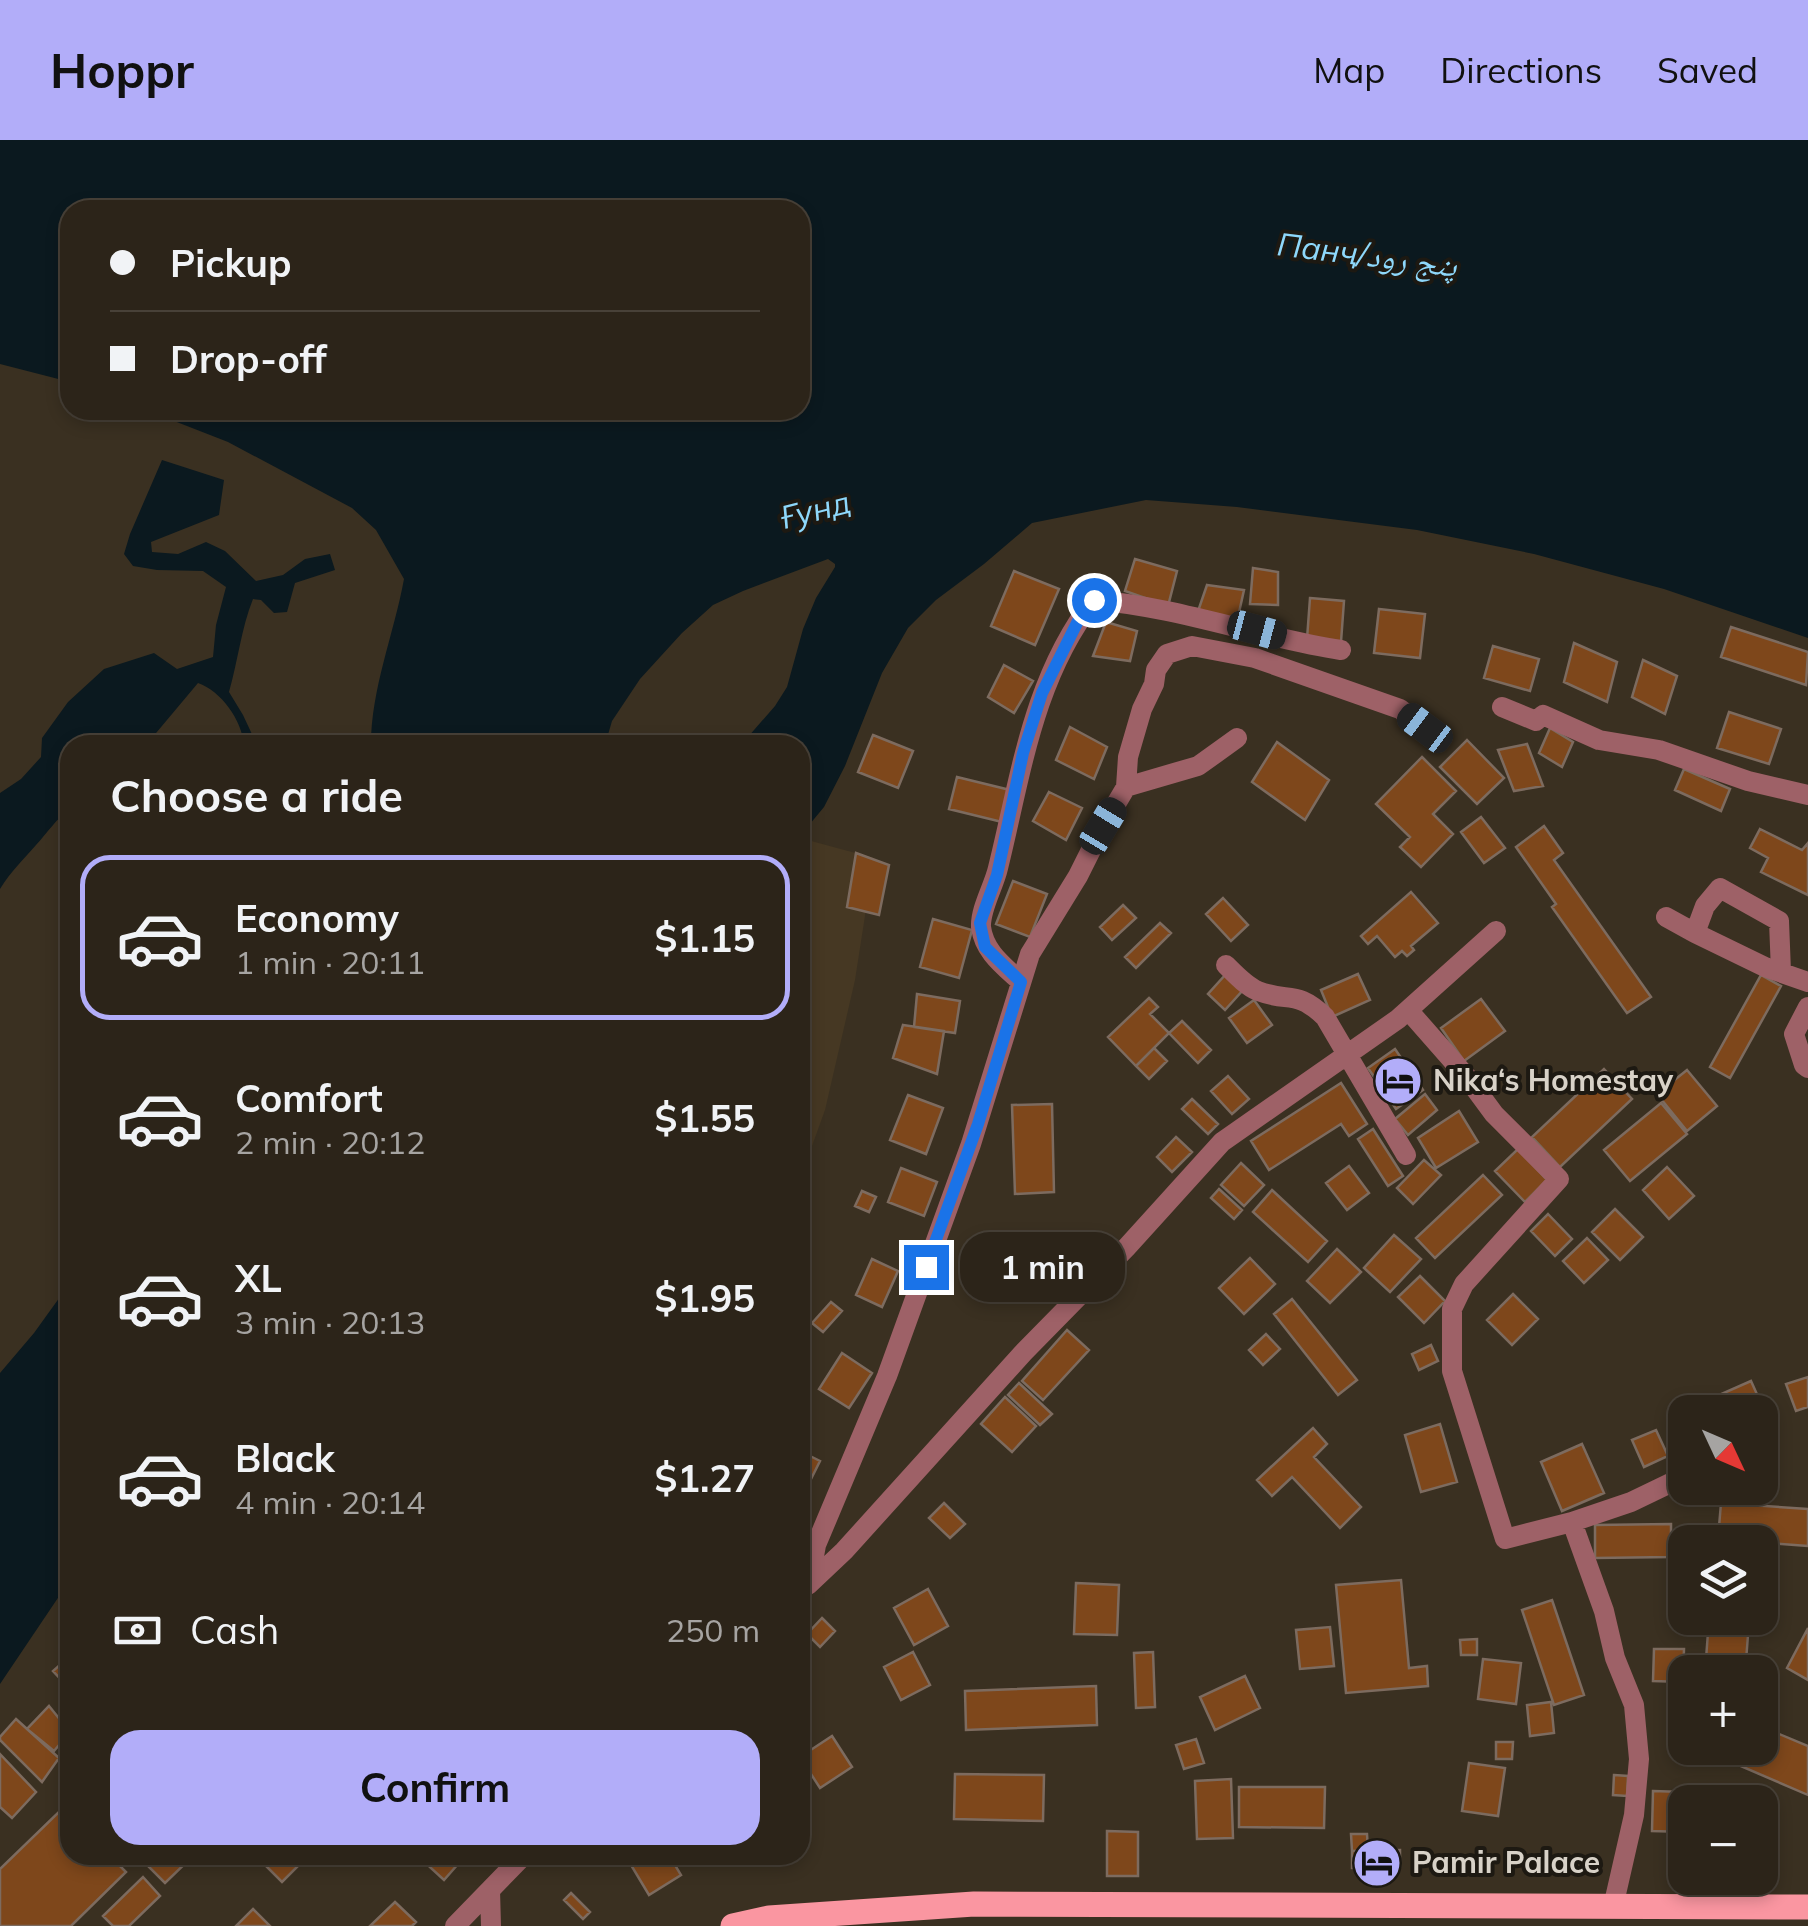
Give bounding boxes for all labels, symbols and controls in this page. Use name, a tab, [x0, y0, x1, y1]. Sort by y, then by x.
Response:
text: Hoppr	[50, 40, 194, 100]
text: Map	[1313, 48, 1385, 92]
text: Directions	[1440, 48, 1602, 92]
text: Saved	[1657, 48, 1758, 92]
water label: Панҷ/پنج رود	[1275, 223, 1460, 287]
text: Pickup	[170, 239, 292, 287]
text: Drop-off	[170, 335, 327, 383]
water label: Ғунд	[775, 481, 855, 537]
route start	[1072, 578, 1117, 623]
car	[1224, 608, 1290, 652]
car	[1392, 698, 1458, 758]
text: Choose a ride	[110, 767, 403, 823]
car	[1075, 793, 1131, 859]
icon: car	[115, 893, 205, 983]
text: Economy	[235, 894, 399, 942]
text: $1.15	[654, 914, 755, 962]
text: 1 min · 20:11	[235, 942, 425, 982]
hotel icon: Nika‘s Homestay	[1372, 1055, 1424, 1107]
place label: Nika‘s Homestay	[1433, 1061, 1674, 1099]
icon: car	[115, 1073, 205, 1163]
text: Comfort	[235, 1074, 383, 1122]
text: $1.55	[654, 1094, 755, 1142]
text: 2 min · 20:12	[235, 1122, 425, 1162]
callout: 1 min	[961, 1232, 1126, 1302]
route end	[904, 1245, 949, 1290]
text: 1 min	[1000, 1247, 1085, 1287]
icon: car	[115, 1253, 205, 1343]
text: XL	[235, 1254, 282, 1302]
text: $1.95	[654, 1274, 755, 1322]
text: 3 min · 20:13	[235, 1302, 425, 1342]
north arrow	[1668, 1395, 1778, 1505]
map controls	[1668, 1395, 1778, 1895]
icon: car	[115, 1433, 205, 1523]
text: Black	[235, 1434, 335, 1482]
text: $1.27	[654, 1454, 755, 1502]
text: 4 min · 20:14	[235, 1482, 425, 1522]
button: layers	[1668, 1525, 1778, 1635]
icon: cash	[110, 1603, 165, 1658]
text: Cash	[190, 1606, 279, 1654]
text: 250 m	[666, 1610, 760, 1650]
button: +	[1668, 1655, 1778, 1765]
button: Confirm	[110, 1730, 760, 1845]
button: −	[1668, 1785, 1778, 1895]
hotel icon: Pamir Palace	[1351, 1837, 1403, 1889]
place label: Pamir Palace	[1412, 1843, 1600, 1881]

